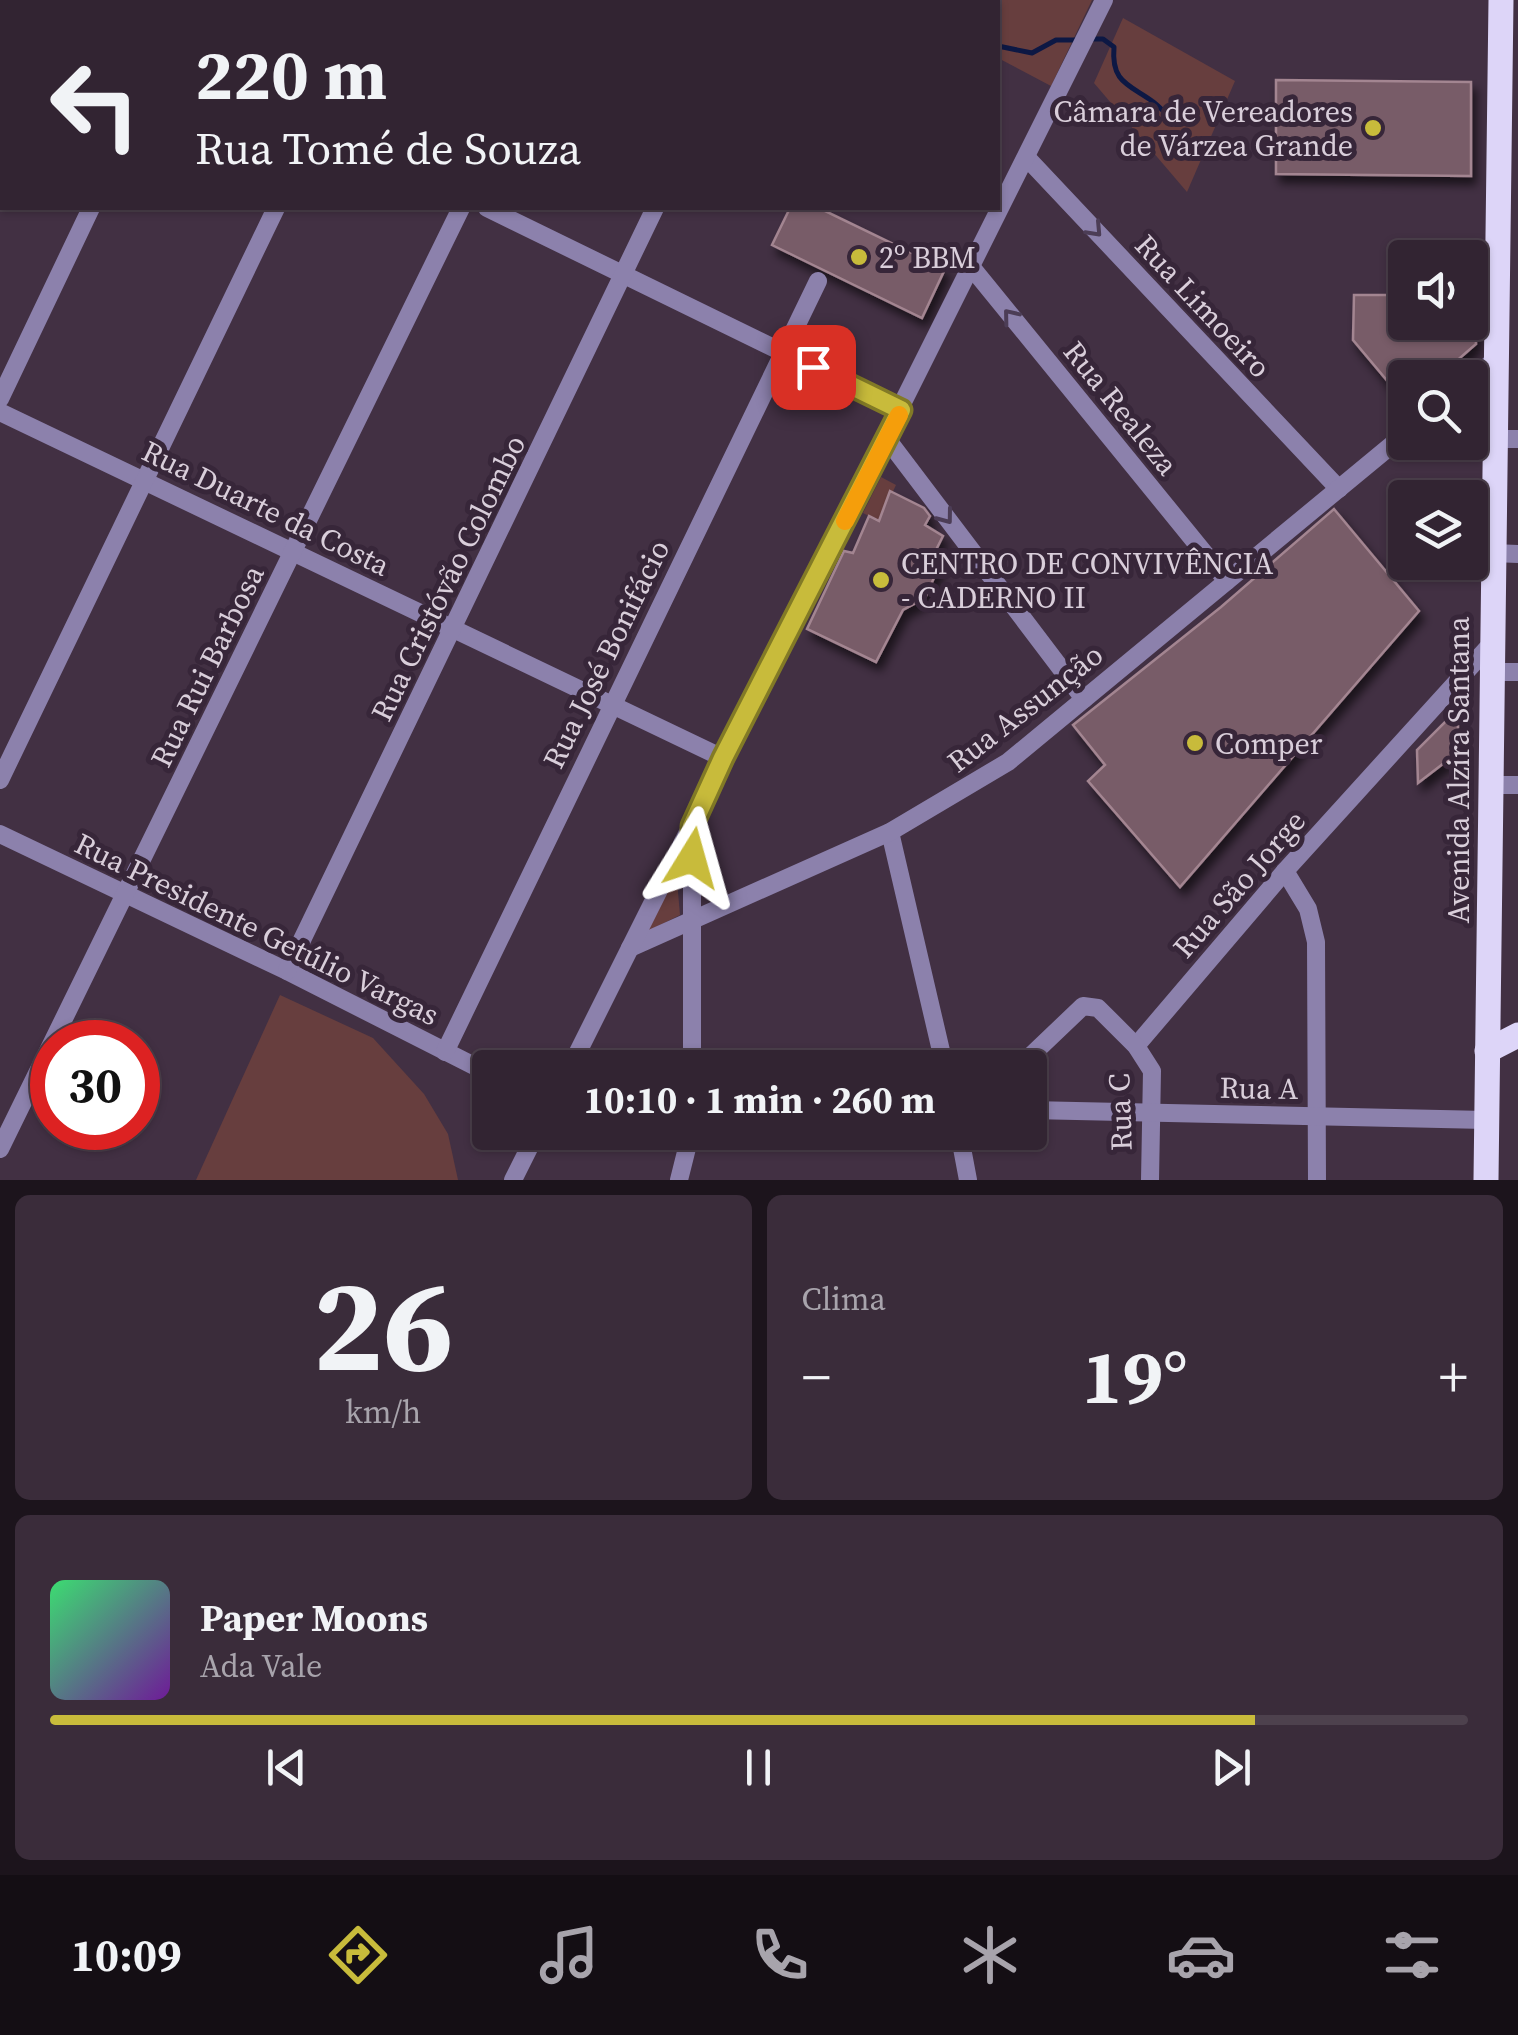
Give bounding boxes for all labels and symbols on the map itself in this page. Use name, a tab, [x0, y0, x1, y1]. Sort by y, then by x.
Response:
place label: Câmara de Vereadores de Várzea Grande	[1054, 91, 1353, 166]
marker: Câmara de Vereadores de Várzea Grande	[1362, 117, 1384, 139]
one-way arrow	[1083, 218, 1101, 237]
street label: Rua Limoeiro	[1126, 225, 1280, 387]
place label: 2º BBM	[879, 237, 976, 278]
marker: 2º BBM	[848, 246, 870, 268]
one-way arrow	[1004, 309, 1022, 327]
pin	[771, 325, 856, 410]
street label: Rua Realeza	[1054, 332, 1188, 484]
street label: Rua Cristóvão Colombo	[361, 428, 535, 728]
street label: Rua Duarte da Costa	[135, 430, 397, 586]
one-way arrow	[934, 506, 952, 524]
street label: Rua José Bonifácio	[533, 533, 679, 775]
place label: CENTRO DE CONVIVÊNCIA - CADERNO II	[901, 543, 1274, 618]
street label: Rua Rui Barbosa	[140, 557, 274, 774]
marker: CENTRO DE CONVIVÊNCIA - CADERNO II	[870, 569, 892, 591]
street label: Avenida Alzira Santana	[1438, 616, 1479, 924]
street label: Rua Assunção	[939, 634, 1111, 782]
place label: Comper	[1215, 723, 1323, 764]
marker: Comper	[1184, 732, 1206, 754]
street label: Rua São Jorge	[1163, 801, 1315, 967]
position arrow	[640, 806, 744, 910]
street label: Rua Presidente Getúlio Vargas	[68, 823, 446, 1035]
speed limit sign: 30	[30, 1020, 160, 1150]
street label: Rua A	[1219, 1067, 1299, 1109]
street label: Rua C	[1098, 1072, 1142, 1152]

